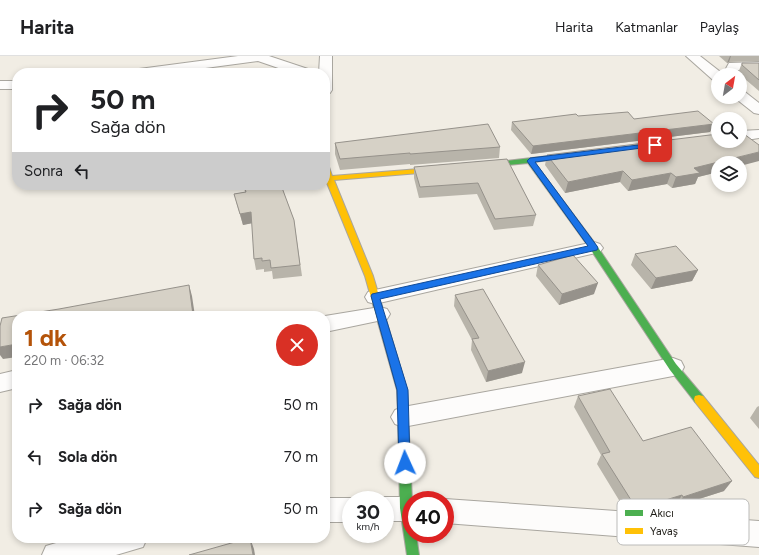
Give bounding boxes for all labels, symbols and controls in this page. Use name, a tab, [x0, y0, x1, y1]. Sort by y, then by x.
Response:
text: Harita	[20, 16, 74, 39]
text: Harita	[555, 19, 593, 36]
text: Katmanlar	[615, 19, 678, 36]
text: Paylaş	[700, 19, 739, 36]
north arrow	[711, 68, 747, 104]
map controls	[711, 68, 747, 192]
text: 50 m	[90, 82, 156, 116]
icon: right	[24, 84, 76, 136]
button: search	[711, 112, 747, 148]
text: Sağa dön	[90, 116, 165, 138]
pin	[638, 128, 672, 162]
icon: arrive	[644, 134, 666, 156]
button: layers	[711, 156, 747, 192]
icon: left	[71, 160, 93, 182]
text: Sonra	[24, 162, 63, 180]
text: 1 dk	[24, 323, 67, 352]
button: close	[276, 324, 318, 366]
text: 220 m · 06:32	[24, 353, 104, 368]
icon: right	[24, 394, 46, 416]
text: Sağa dön	[58, 396, 122, 414]
text: 50 m	[283, 396, 318, 414]
position arrow	[384, 442, 426, 484]
icon: left	[24, 446, 46, 468]
text: Sola dön	[58, 448, 117, 466]
text: 70 m	[284, 448, 318, 466]
speed limit sign: 40	[402, 491, 454, 543]
icon: right	[24, 498, 46, 520]
legend	[617, 499, 749, 545]
text: Sağa dön	[58, 500, 122, 518]
text: 50 m	[283, 500, 318, 518]
text: 30	[356, 500, 380, 524]
text: Akıcı	[650, 507, 674, 520]
text: km/h	[357, 520, 379, 533]
text: Yavaş	[650, 525, 678, 538]

